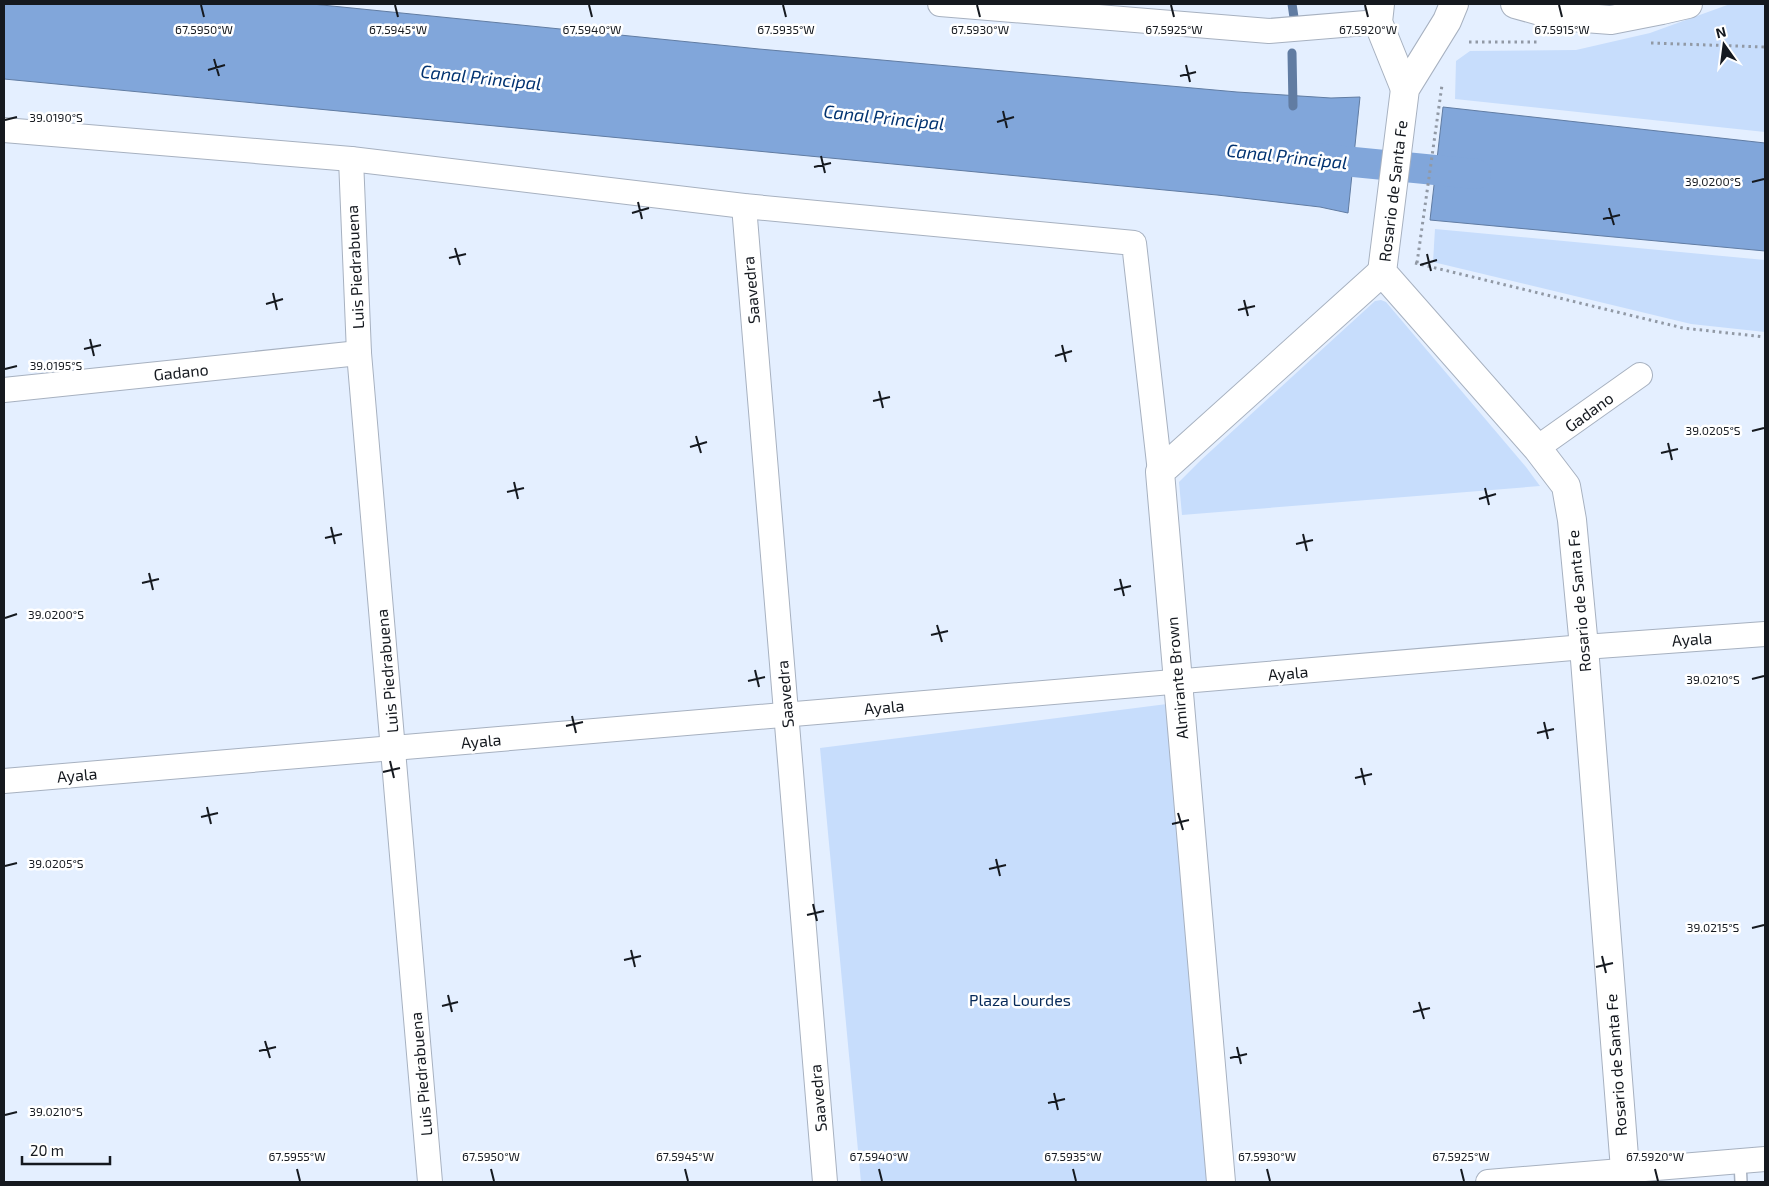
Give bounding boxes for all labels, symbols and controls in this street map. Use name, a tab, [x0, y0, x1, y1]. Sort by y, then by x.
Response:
north arrow	[1699, 20, 1749, 70]
text: 67.5950°W	[175, 22, 233, 36]
text: 67.5945°W	[369, 22, 427, 36]
text: 67.5940°W	[563, 22, 621, 36]
text: 67.5935°W	[757, 22, 815, 36]
text: 67.5930°W	[951, 22, 1009, 36]
text: 67.5925°W	[1145, 22, 1203, 36]
text: 67.5920°W	[1339, 22, 1397, 36]
text: 67.5915°W	[1534, 22, 1590, 36]
text: N	[1714, 22, 1728, 41]
water label: Canal Principal	[419, 60, 543, 94]
water label: Canal Principal	[822, 100, 946, 134]
text: 39.0190°S	[29, 110, 83, 124]
street label: Rosario de Santa Fe	[1374, 119, 1411, 263]
water label: Canal Principal	[1225, 139, 1349, 173]
text: 39.0200°S	[1685, 174, 1741, 188]
street label: Luis Piedrabuena	[342, 204, 367, 330]
street label: Saavedra	[738, 255, 763, 325]
text: 39.0195°S	[30, 358, 83, 372]
street label: Gadano	[153, 359, 209, 384]
street label: Gadano	[1561, 388, 1617, 435]
text: 39.0205°S	[1685, 423, 1741, 437]
street label: Rosario de Santa Fe	[1563, 529, 1594, 673]
text: 39.0200°S	[28, 607, 84, 621]
street label: Luis Piedrabuena	[372, 608, 401, 734]
street label: Almirante Brown	[1162, 616, 1191, 740]
street label: Ayala	[1671, 628, 1713, 649]
street label: Saavedra	[772, 659, 797, 729]
street label: Ayala	[1267, 661, 1309, 684]
text: 39.0210°S	[1686, 672, 1740, 686]
street label: Ayala	[863, 695, 905, 718]
street label: Ayala	[460, 729, 502, 752]
street label: Ayala	[56, 763, 98, 786]
text: 39.0205°S	[28, 856, 84, 870]
text: 39.0215°S	[1687, 920, 1740, 934]
park label: Plaza Lourdes	[969, 990, 1071, 1009]
street label: Rosario de Santa Fe	[1601, 993, 1630, 1137]
street label: Luis Piedrabuena	[406, 1011, 435, 1137]
street label: Saavedra	[805, 1063, 830, 1133]
text: 39.0210°S	[29, 1104, 83, 1118]
scale bar	[22, 1134, 110, 1166]
text: 20 m	[30, 1141, 64, 1159]
text: 67.5955°W	[268, 1149, 326, 1163]
text: 67.5950°W	[462, 1149, 520, 1163]
text: 67.5945°W	[656, 1149, 714, 1163]
text: 67.5940°W	[850, 1149, 908, 1163]
text: 67.5935°W	[1044, 1149, 1102, 1163]
text: 67.5930°W	[1238, 1149, 1296, 1163]
text: 67.5925°W	[1432, 1149, 1490, 1163]
text: 67.5920°W	[1626, 1149, 1684, 1163]

